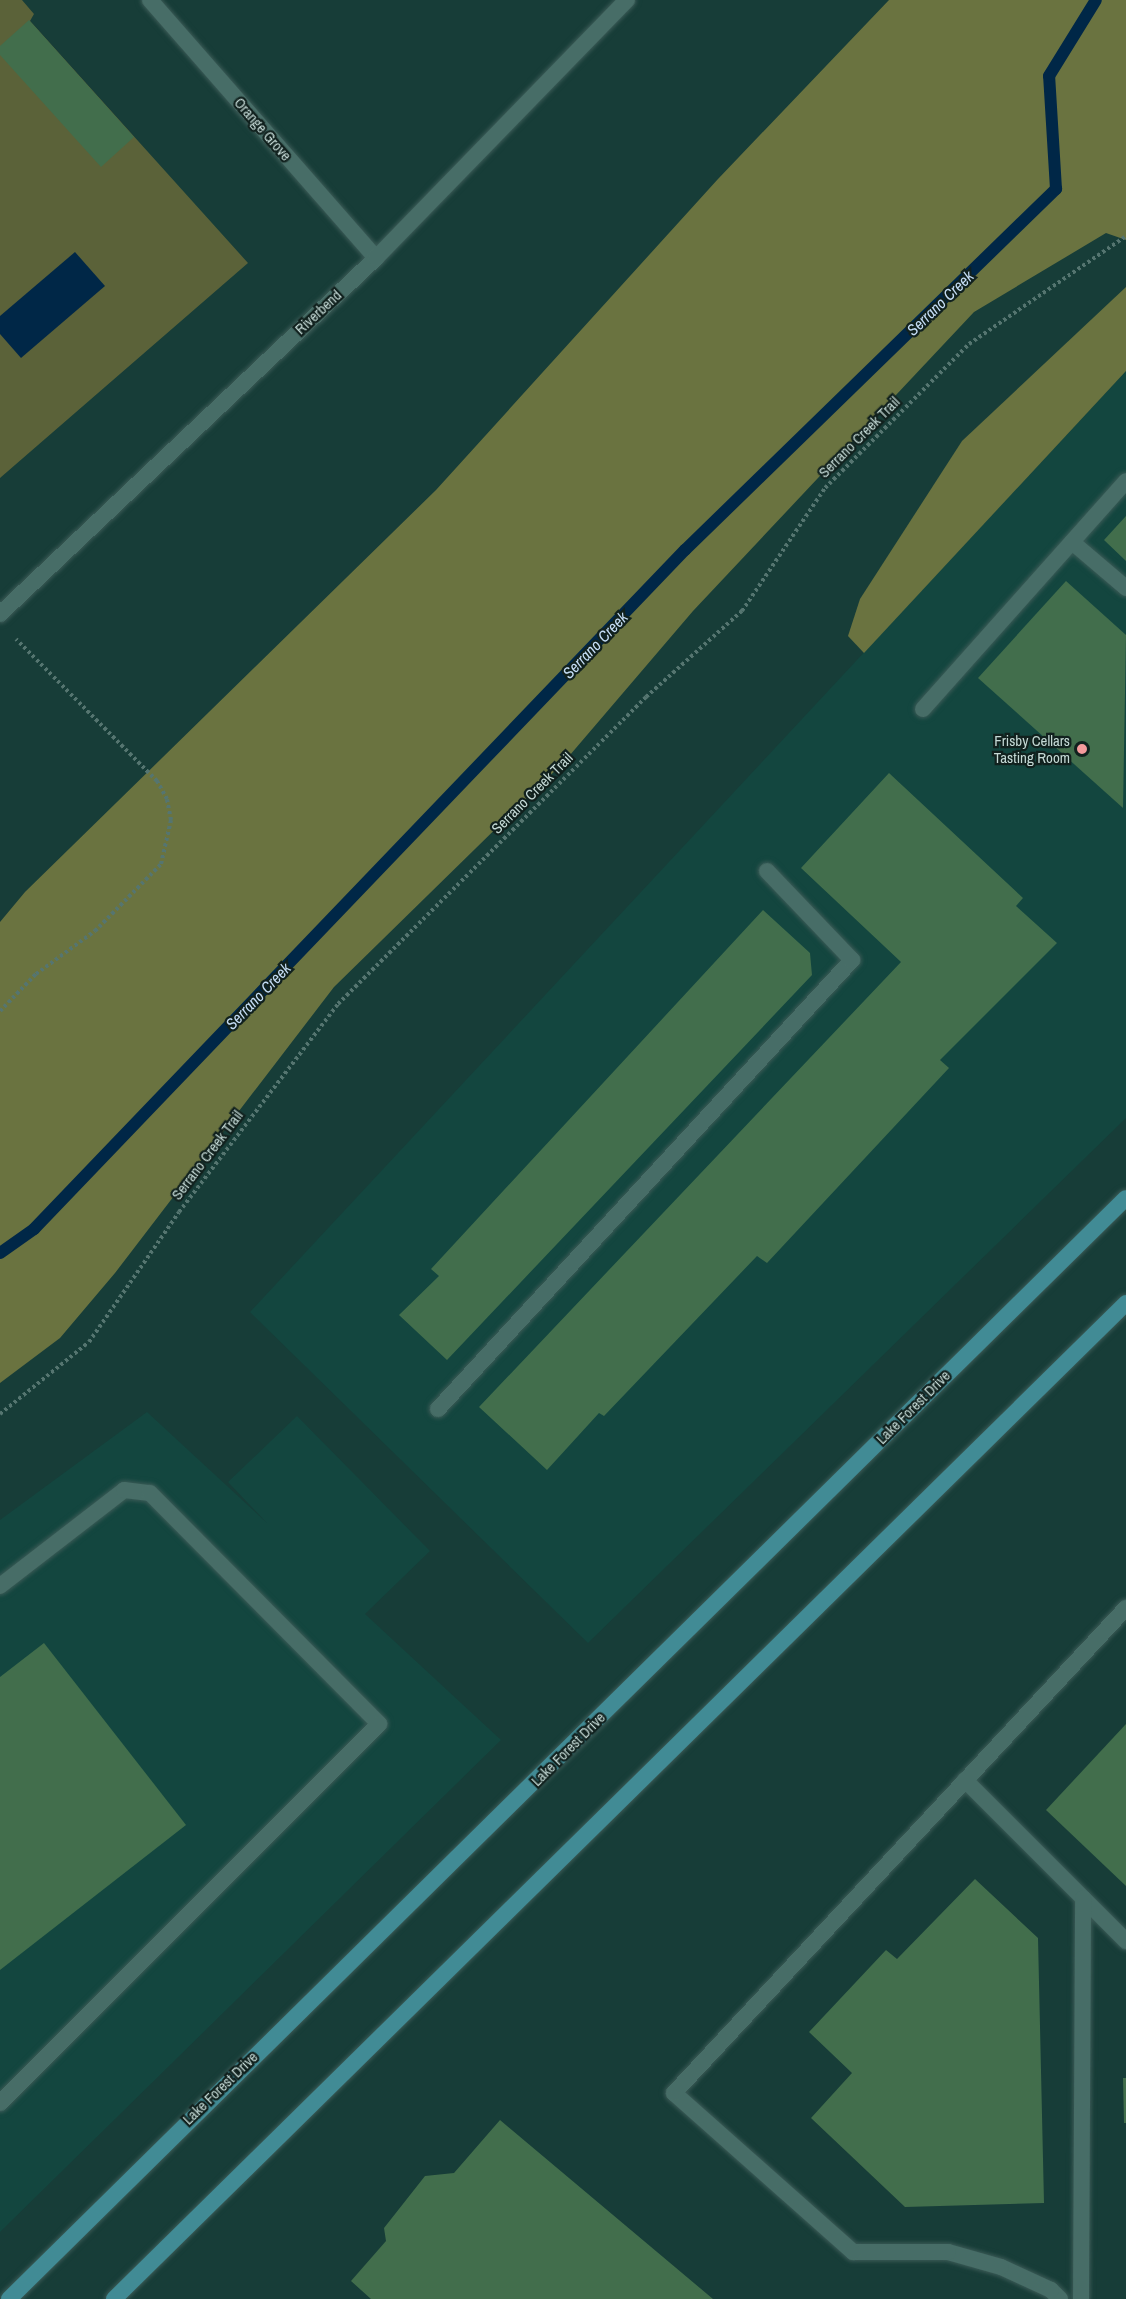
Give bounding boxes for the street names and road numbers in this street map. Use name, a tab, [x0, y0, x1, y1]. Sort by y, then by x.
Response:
street label: Orange Grove	[231, 94, 295, 164]
street label: Riverbend	[291, 286, 345, 338]
street label: Serrano Creek Trail	[815, 393, 903, 481]
street label: Serrano Creek Trail	[488, 749, 576, 837]
street label: Serrano Creek Trail	[167, 1107, 247, 1203]
street label: Lake Forest Drive	[872, 1366, 954, 1448]
street label: Lake Forest Drive	[527, 1708, 609, 1790]
street label: Lake Forest Drive	[179, 2048, 261, 2128]

